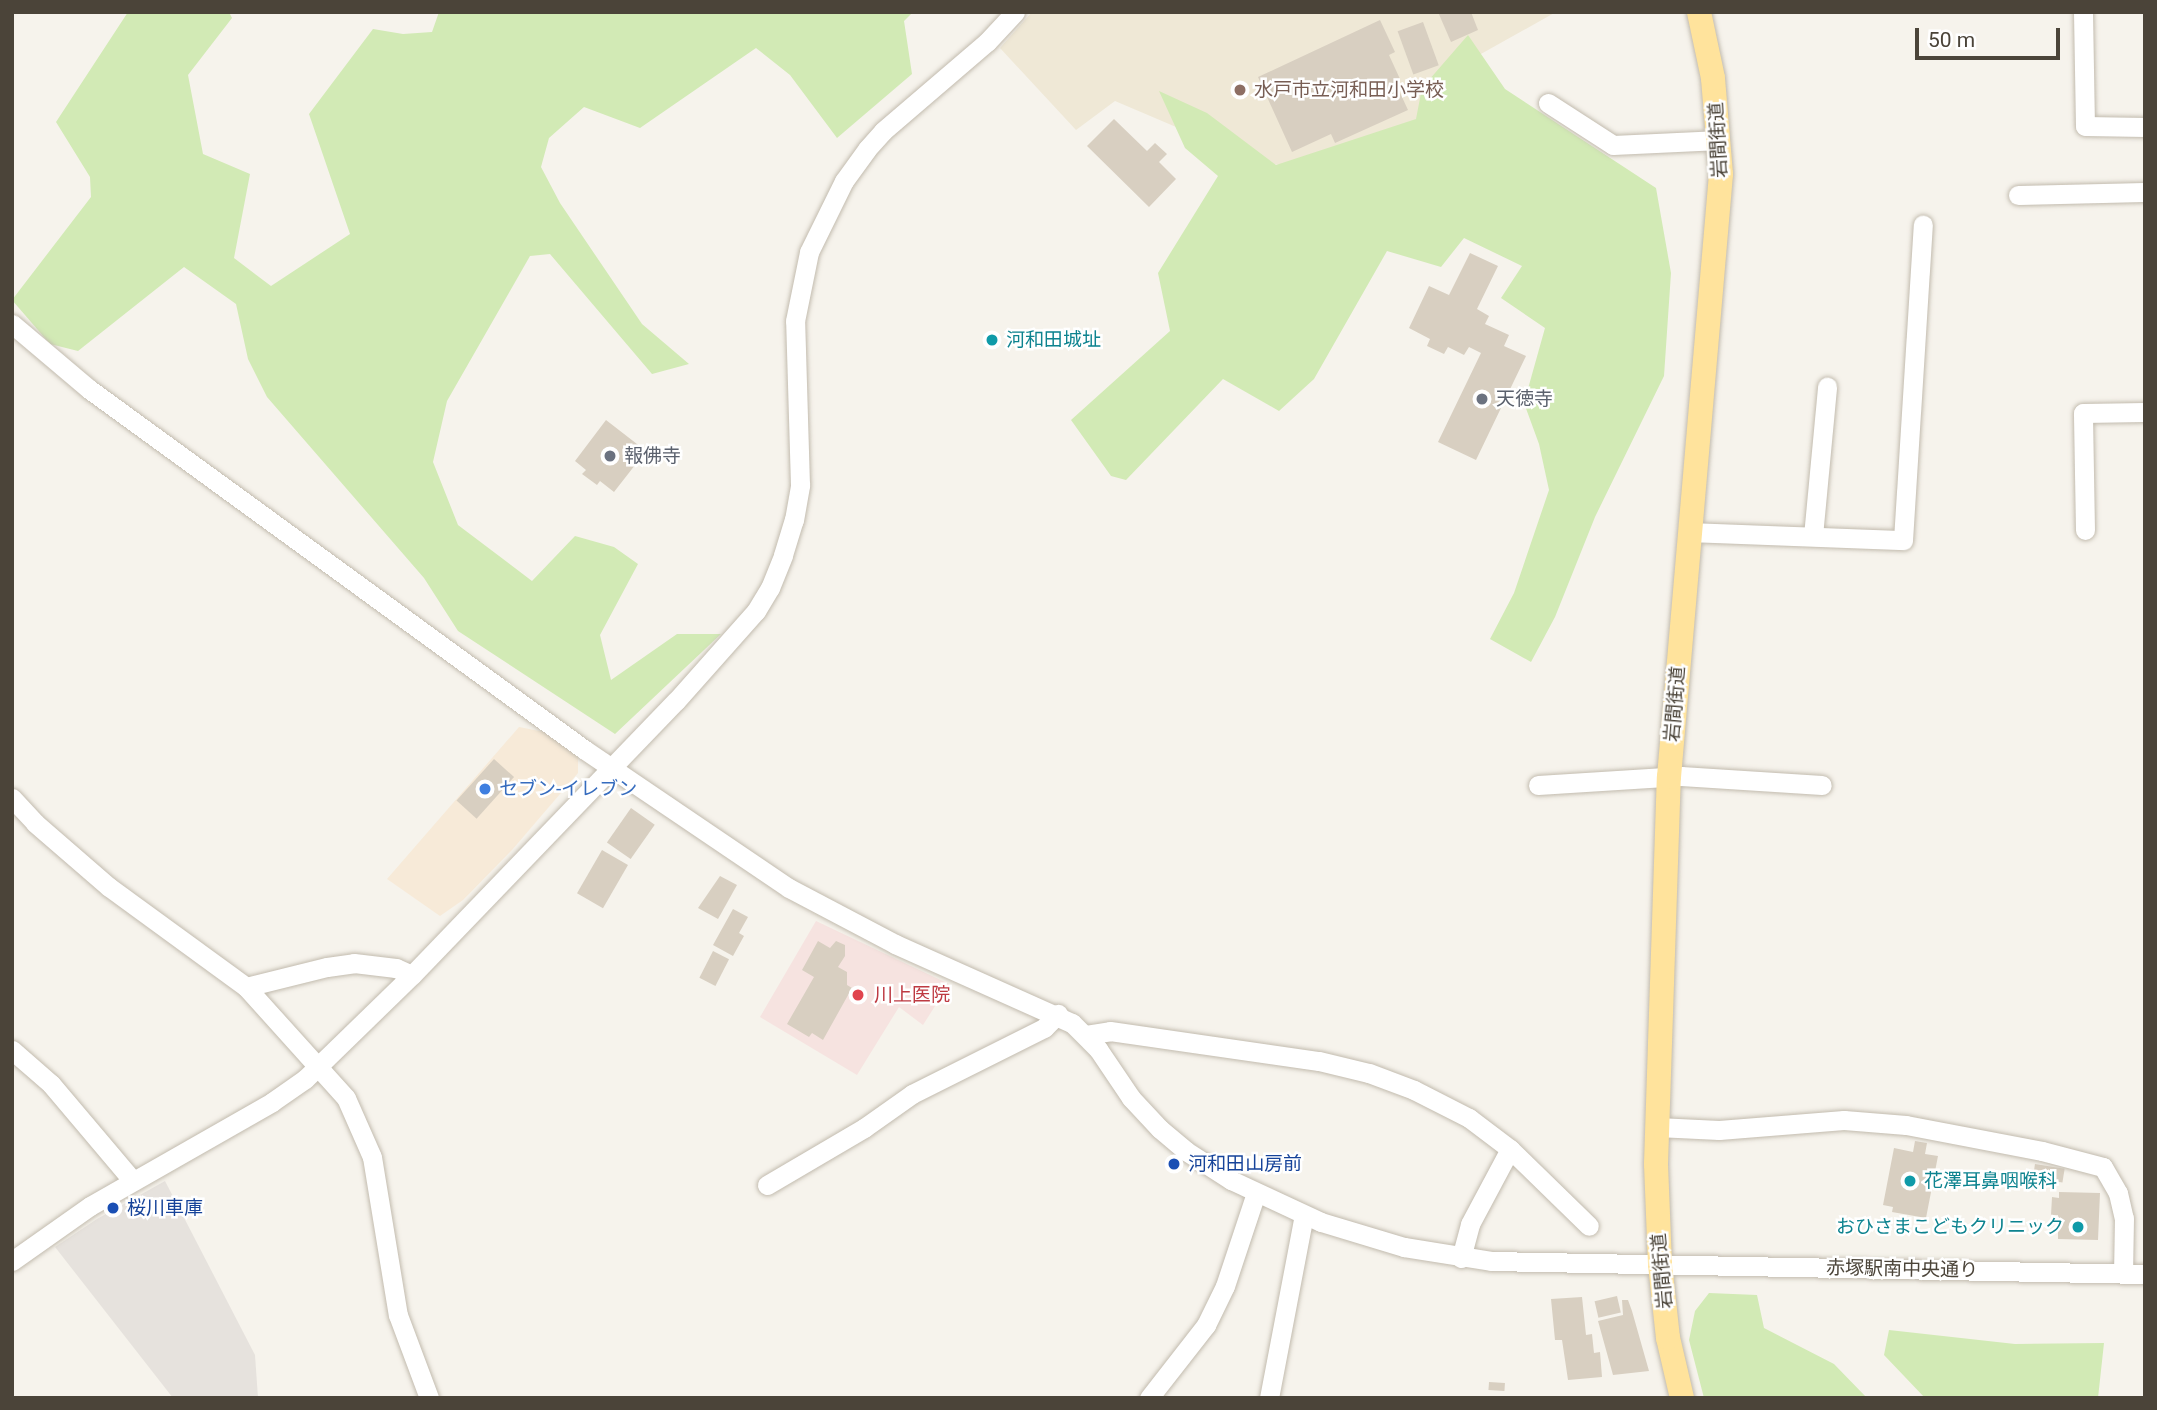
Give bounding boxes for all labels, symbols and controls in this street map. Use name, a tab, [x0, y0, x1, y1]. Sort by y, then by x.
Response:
scale bar	[1919, 14, 2064, 58]
text: 50 m	[1928, 28, 1975, 52]
place label: 水戸市立河和田小学校	[1254, 79, 1444, 101]
marker: 水戸市立河和田小学校	[1232, 82, 1248, 98]
street label: 岩間街道	[1705, 101, 1731, 179]
place label: 河和田城址	[1006, 329, 1101, 351]
marker: 河和田城址	[984, 332, 1000, 348]
place label: 天徳寺	[1496, 388, 1553, 410]
marker: 天徳寺	[1474, 391, 1490, 407]
place label: 報佛寺	[624, 445, 681, 467]
marker: 報佛寺	[602, 448, 618, 464]
street label: 岩間街道	[1660, 665, 1690, 743]
place label: セブン-イレブン	[499, 778, 637, 800]
marker: セブン-イレブン	[477, 781, 493, 797]
place label: 川上医院	[874, 984, 950, 1006]
marker: 川上医院	[848, 985, 868, 1005]
place label: 河和田山房前	[1188, 1153, 1302, 1175]
marker: 河和田山房前	[1166, 1156, 1182, 1172]
place label: 花澤耳鼻咽喉科	[1924, 1170, 2057, 1192]
marker: 花澤耳鼻咽喉科	[1902, 1173, 1918, 1189]
place label: 桜川車庫	[127, 1197, 203, 1219]
marker: 桜川車庫	[105, 1200, 121, 1216]
place label: おひさまこどもクリニック	[1836, 1216, 2064, 1238]
marker: おひさまこどもクリニック	[2070, 1219, 2086, 1235]
street label: 岩間街道	[1647, 1232, 1677, 1310]
street label: 赤塚駅南中央通り	[1826, 1256, 1978, 1282]

